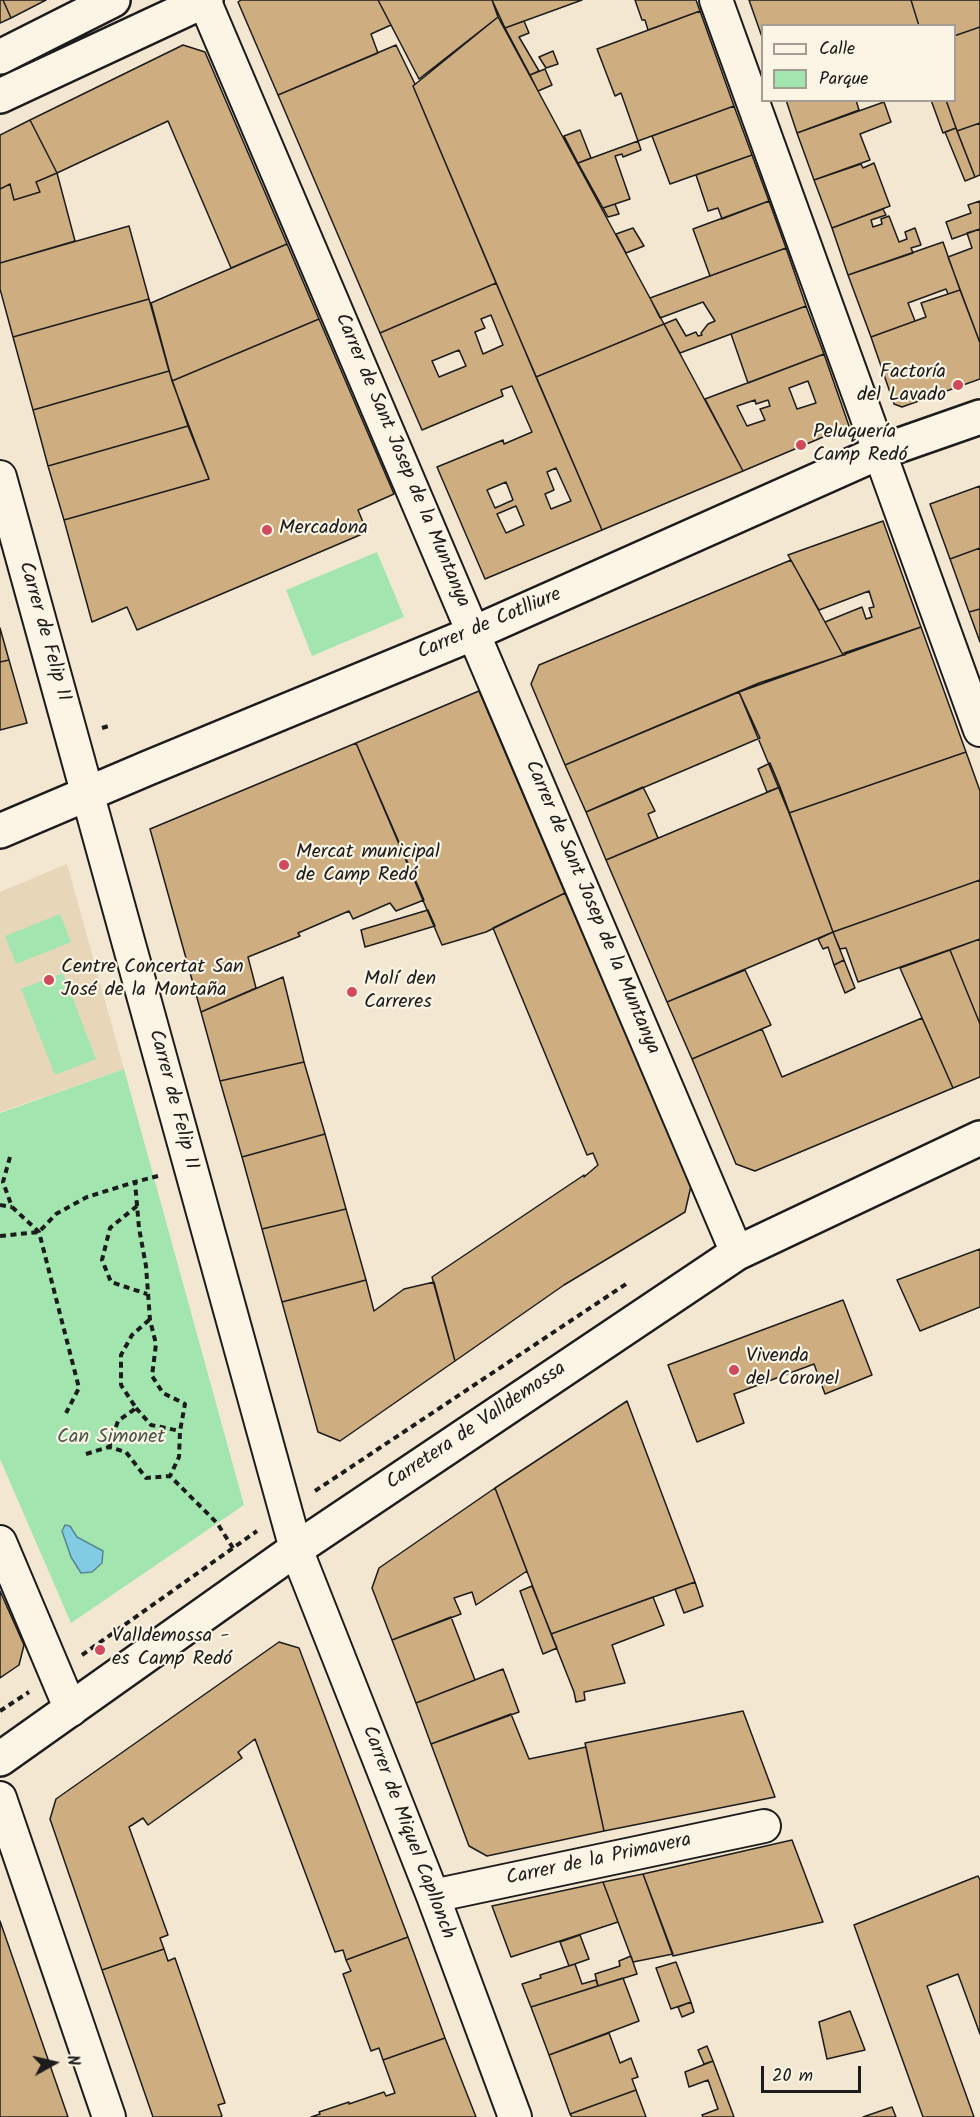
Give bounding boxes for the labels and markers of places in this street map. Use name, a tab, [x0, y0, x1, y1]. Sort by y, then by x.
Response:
place label: Factoría del Lavado	[857, 362, 946, 409]
marker: Factoría del Lavado	[951, 378, 965, 392]
place label: Peluquería Camp Redó	[813, 422, 908, 469]
marker: Peluquería Camp Redó	[794, 438, 808, 452]
place label: Mercadona	[279, 518, 368, 542]
marker: Mercadona	[260, 523, 274, 537]
place label: Mercat municipal de Camp Redó	[296, 842, 440, 889]
marker: Mercat municipal de Camp Redó	[277, 858, 291, 872]
place label: Centre Concertat San José de la Montaña	[61, 957, 244, 1004]
place label: Molí den Carreres	[364, 969, 436, 1016]
marker: Centre Concertat San José de la Montaña	[42, 973, 56, 987]
marker: Molí den Carreres	[345, 985, 359, 999]
place label: Vivenda del Coronel	[746, 1346, 839, 1393]
marker: Vivenda del Coronel	[727, 1363, 741, 1377]
place label: Valldemossa - es Camp Redó	[112, 1626, 232, 1673]
marker: Valldemossa - es Camp Redó	[93, 1643, 107, 1657]

